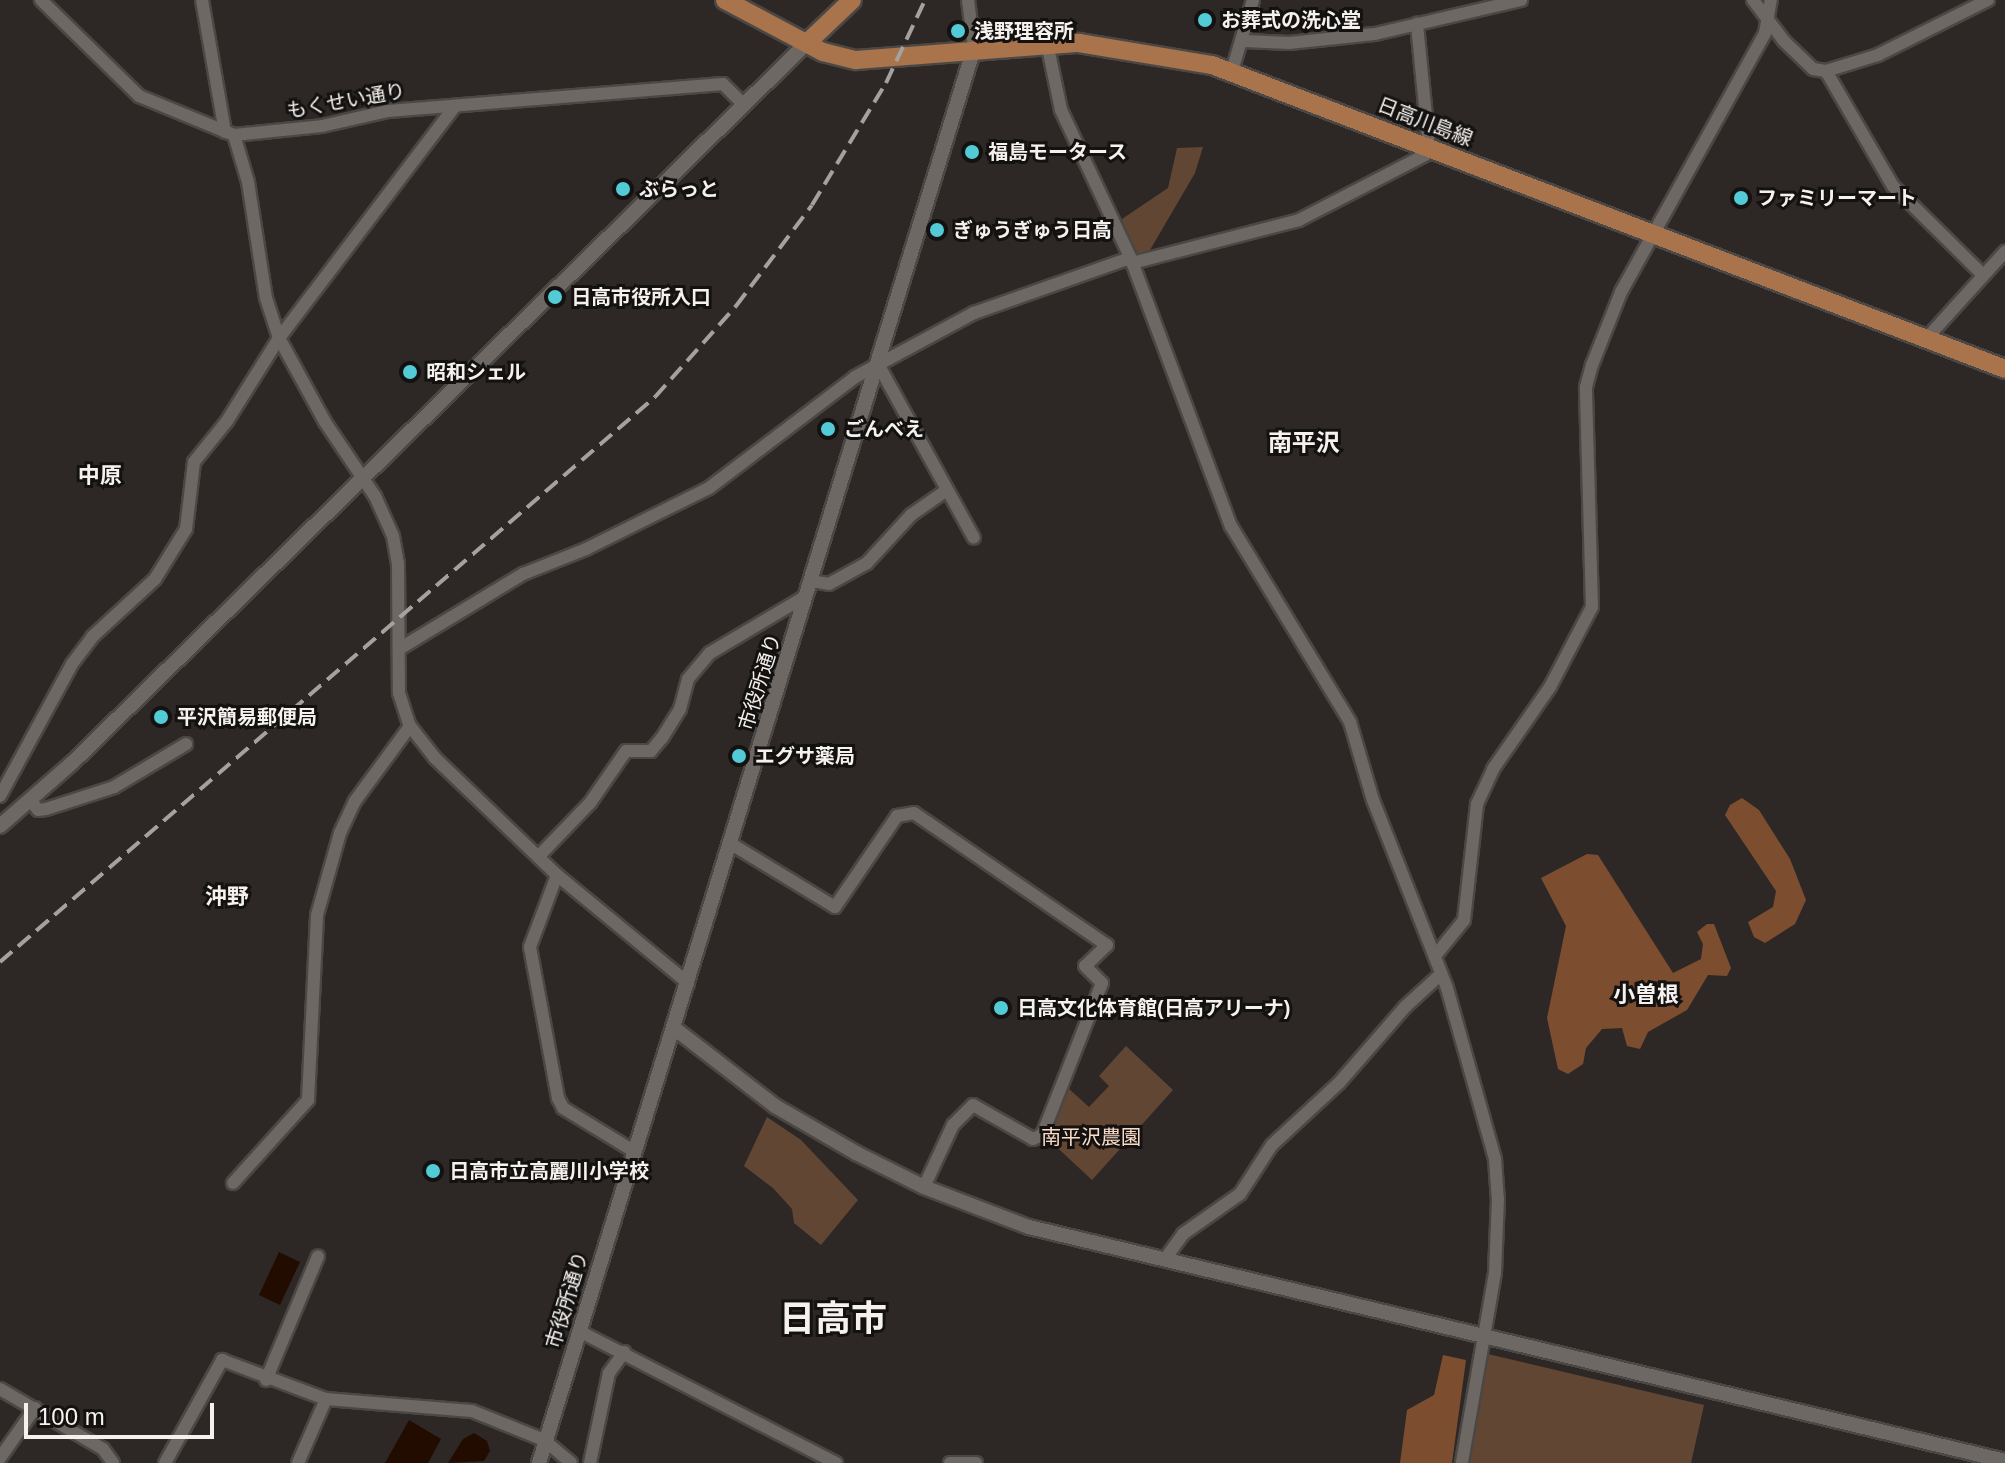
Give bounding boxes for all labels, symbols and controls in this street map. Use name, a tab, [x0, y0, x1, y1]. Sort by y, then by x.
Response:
place label: お葬式の洗心堂	[1221, 8, 1361, 32]
marker: お葬式の洗心堂	[1196, 11, 1214, 29]
place label: 浅野理容所	[974, 19, 1074, 43]
marker: 浅野理容所	[949, 22, 967, 40]
street label: もくせい通り	[285, 79, 407, 123]
street label: 日高川島線	[1374, 93, 1476, 151]
place label: 福島モータース	[988, 140, 1128, 164]
marker: 福島モータース	[963, 143, 981, 161]
place label: ぶらっと	[639, 177, 719, 201]
marker: ぶらっと	[614, 180, 632, 198]
place label: ファミリーマート	[1757, 186, 1917, 210]
marker: ファミリーマート	[1732, 189, 1750, 207]
place label: ぎゅうぎゅう日高	[953, 218, 1113, 242]
marker: ぎゅうぎゅう日高	[928, 221, 946, 239]
place label: 日高市役所入口	[571, 285, 711, 309]
marker: 日高市役所入口	[546, 288, 564, 306]
place label: 昭和シェル	[426, 360, 526, 384]
marker: 昭和シェル	[401, 363, 419, 381]
place label: ごんべえ	[844, 417, 924, 441]
marker: ごんべえ	[819, 420, 837, 438]
district label: 南平沢	[1268, 429, 1340, 457]
district label: 中原	[78, 463, 122, 489]
street label: 市役所通り	[734, 631, 786, 733]
place label: 平沢簡易郵便局	[177, 705, 317, 729]
marker: 平沢簡易郵便局	[152, 708, 170, 726]
place label: エグサ薬局	[755, 744, 855, 768]
marker: エグサ薬局	[730, 747, 748, 765]
district label: 沖野	[205, 884, 249, 910]
district label: 小曽根	[1613, 982, 1679, 1008]
place label: 日高文化体育館(日高アリーナ)	[1017, 996, 1290, 1020]
marker: 日高文化体育館(日高アリーナ)	[992, 999, 1010, 1017]
park label: 南平沢農園	[1041, 1125, 1141, 1149]
place label: 日高市立高麗川小学校	[449, 1159, 649, 1183]
marker: 日高市立高麗川小学校	[424, 1162, 442, 1180]
street label: 市役所通り	[541, 1249, 593, 1351]
district label: 日高市	[779, 1297, 887, 1341]
scale bar	[28, 1387, 218, 1437]
text: 100 m	[38, 1403, 105, 1430]

